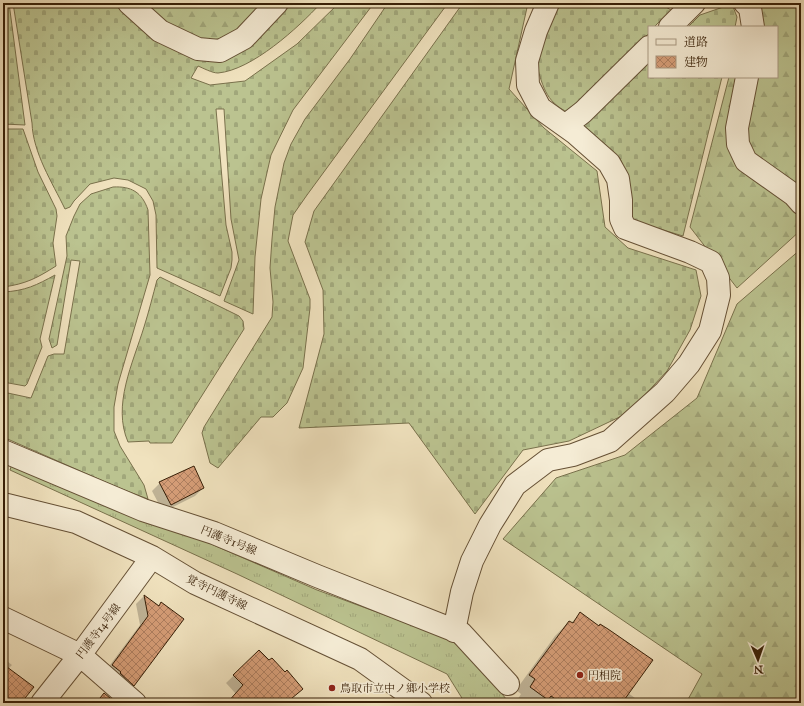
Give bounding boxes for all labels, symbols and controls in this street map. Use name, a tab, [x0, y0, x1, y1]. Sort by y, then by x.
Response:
legend	[648, 26, 778, 78]
text: 道路	[684, 35, 708, 49]
text: 建物	[684, 55, 708, 69]
street label: 円護寺1号線	[199, 523, 259, 558]
street label: 覚寺円護寺線	[184, 572, 249, 613]
street label: 円護寺14号線	[74, 601, 123, 661]
north arrow	[738, 640, 778, 680]
text: N	[753, 663, 763, 676]
place label: 円相院	[588, 669, 621, 682]
marker: 円相院	[575, 670, 585, 680]
place label: 鳥取市立中ノ郷小学校	[340, 682, 450, 695]
marker: 鳥取市立中ノ郷小学校	[327, 683, 337, 693]

